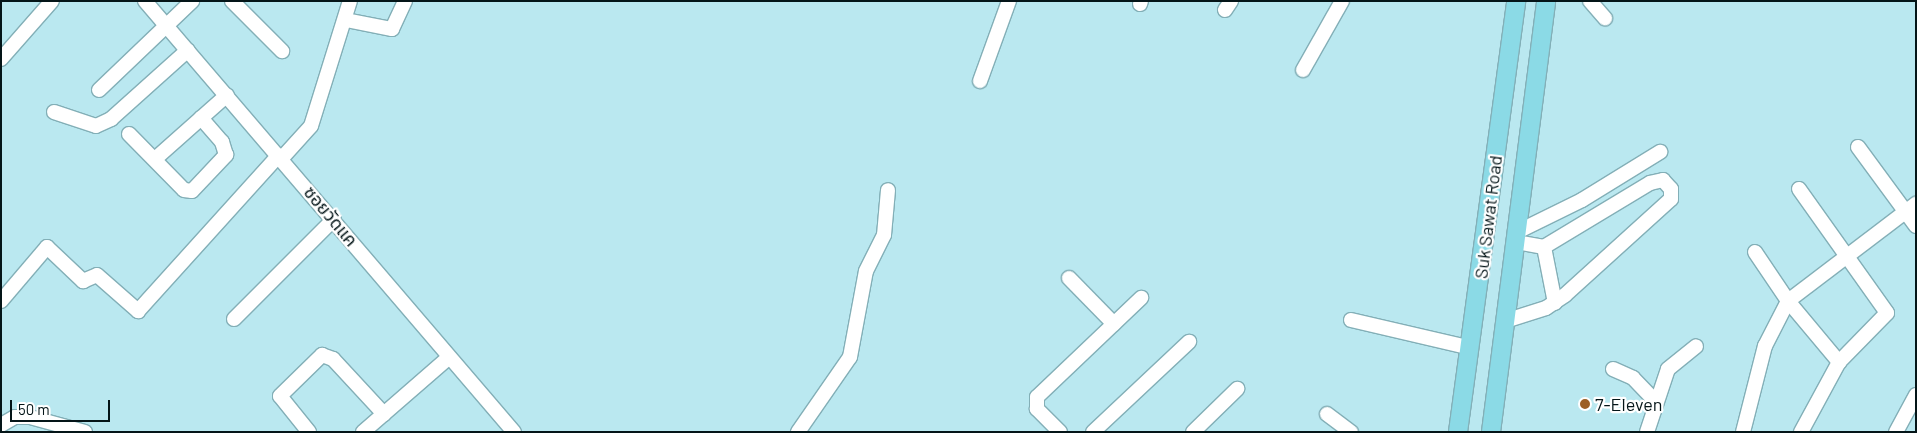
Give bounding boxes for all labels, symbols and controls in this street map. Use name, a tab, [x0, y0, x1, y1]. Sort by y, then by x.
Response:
street label: Suk Sawat Road	[1470, 154, 1506, 280]
street label: ซอยวัดแค	[300, 181, 362, 251]
scale bar	[12, 390, 112, 422]
place label: 7-Eleven	[1595, 393, 1663, 415]
marker: 7-Eleven	[1579, 398, 1591, 410]
text: 50 m	[18, 400, 50, 418]

